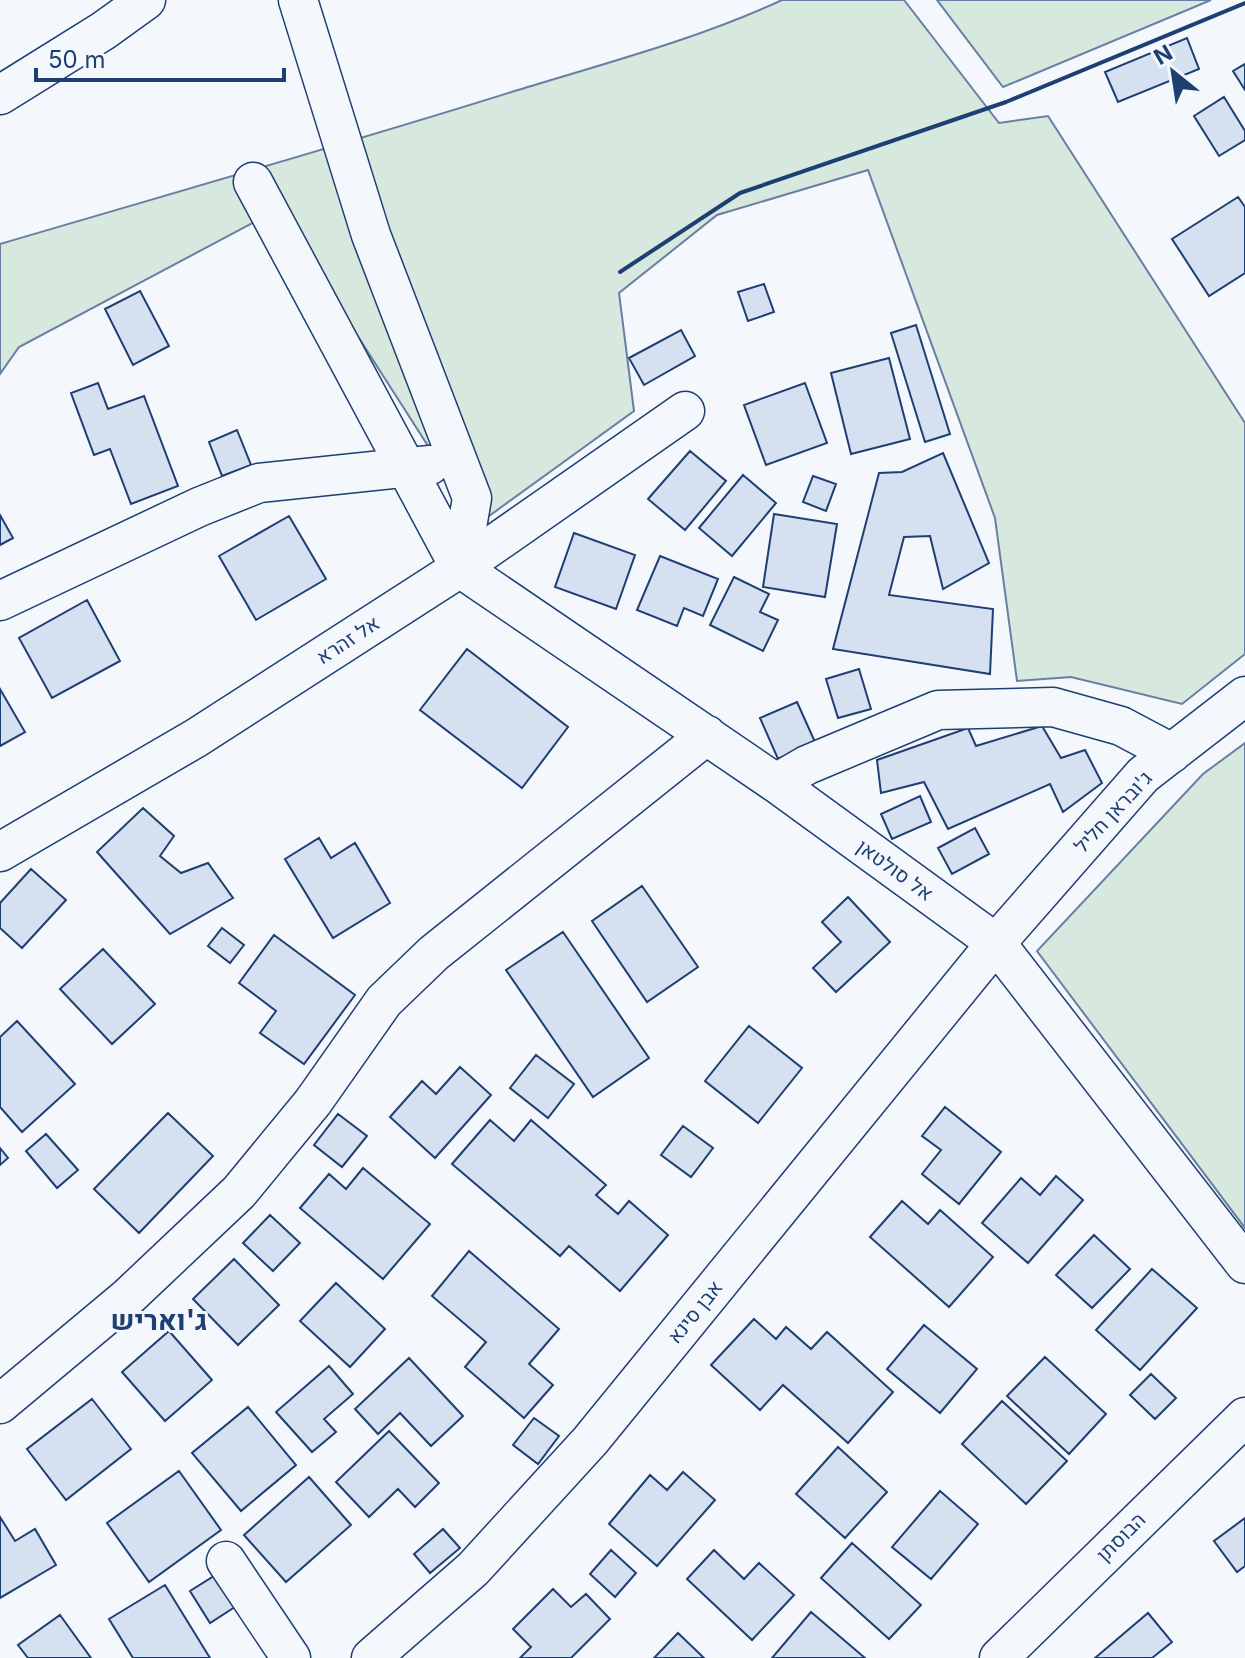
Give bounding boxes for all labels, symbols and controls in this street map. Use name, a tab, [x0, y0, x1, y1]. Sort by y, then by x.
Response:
scale bar	[36, 32, 284, 82]
north arrow	[1133, 32, 1213, 112]
text: N	[1149, 39, 1177, 70]
text: 50 m	[48, 45, 106, 74]
street label: אל זהרא	[312, 611, 384, 669]
street label: ג'ובראן חליל	[1069, 766, 1157, 858]
street label: אל סולטאן	[852, 834, 938, 906]
street label: אבן סינא	[663, 1276, 727, 1348]
district label: ג'ואריש	[111, 1303, 207, 1337]
street label: הבוסתן	[1092, 1508, 1150, 1566]

